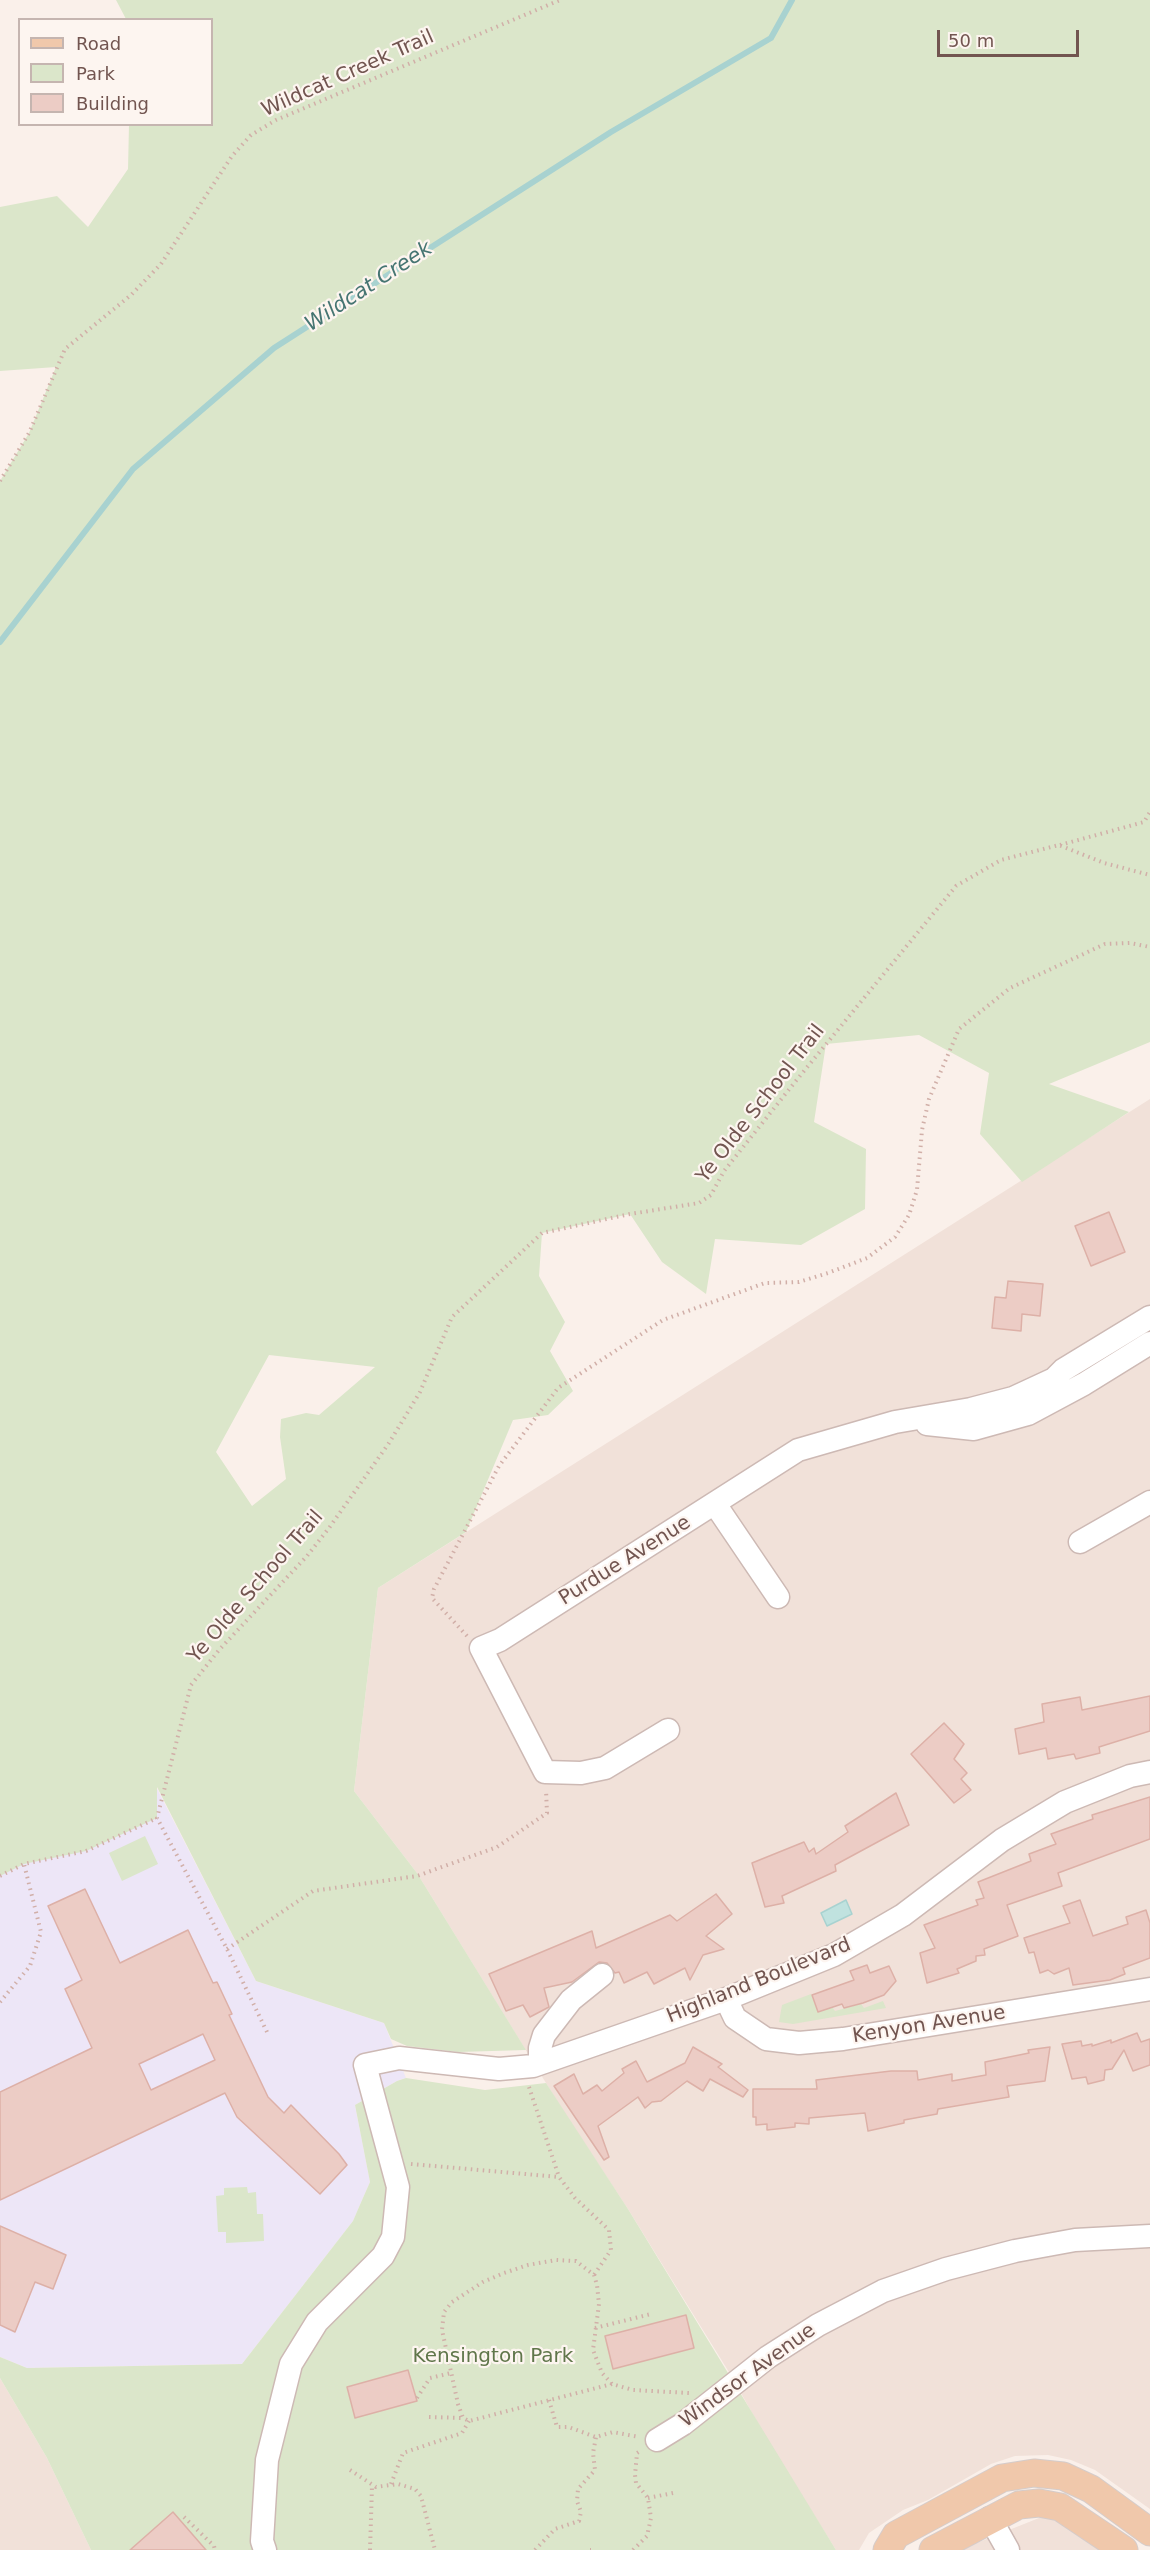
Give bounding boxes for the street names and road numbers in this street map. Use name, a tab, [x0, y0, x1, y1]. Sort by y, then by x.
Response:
street label: Wildcat Creek Trail	[258, 25, 438, 123]
street label: Ye Olde School Trail	[692, 1020, 830, 1188]
street label: Ye Olde School Trail	[183, 1506, 329, 1668]
street label: Purdue Avenue	[555, 1511, 695, 1611]
street label: Highland Boulevard	[663, 1933, 855, 2029]
street label: Kenyon Avenue	[851, 2001, 1007, 2049]
street label: Windsor Avenue	[675, 2319, 821, 2433]

